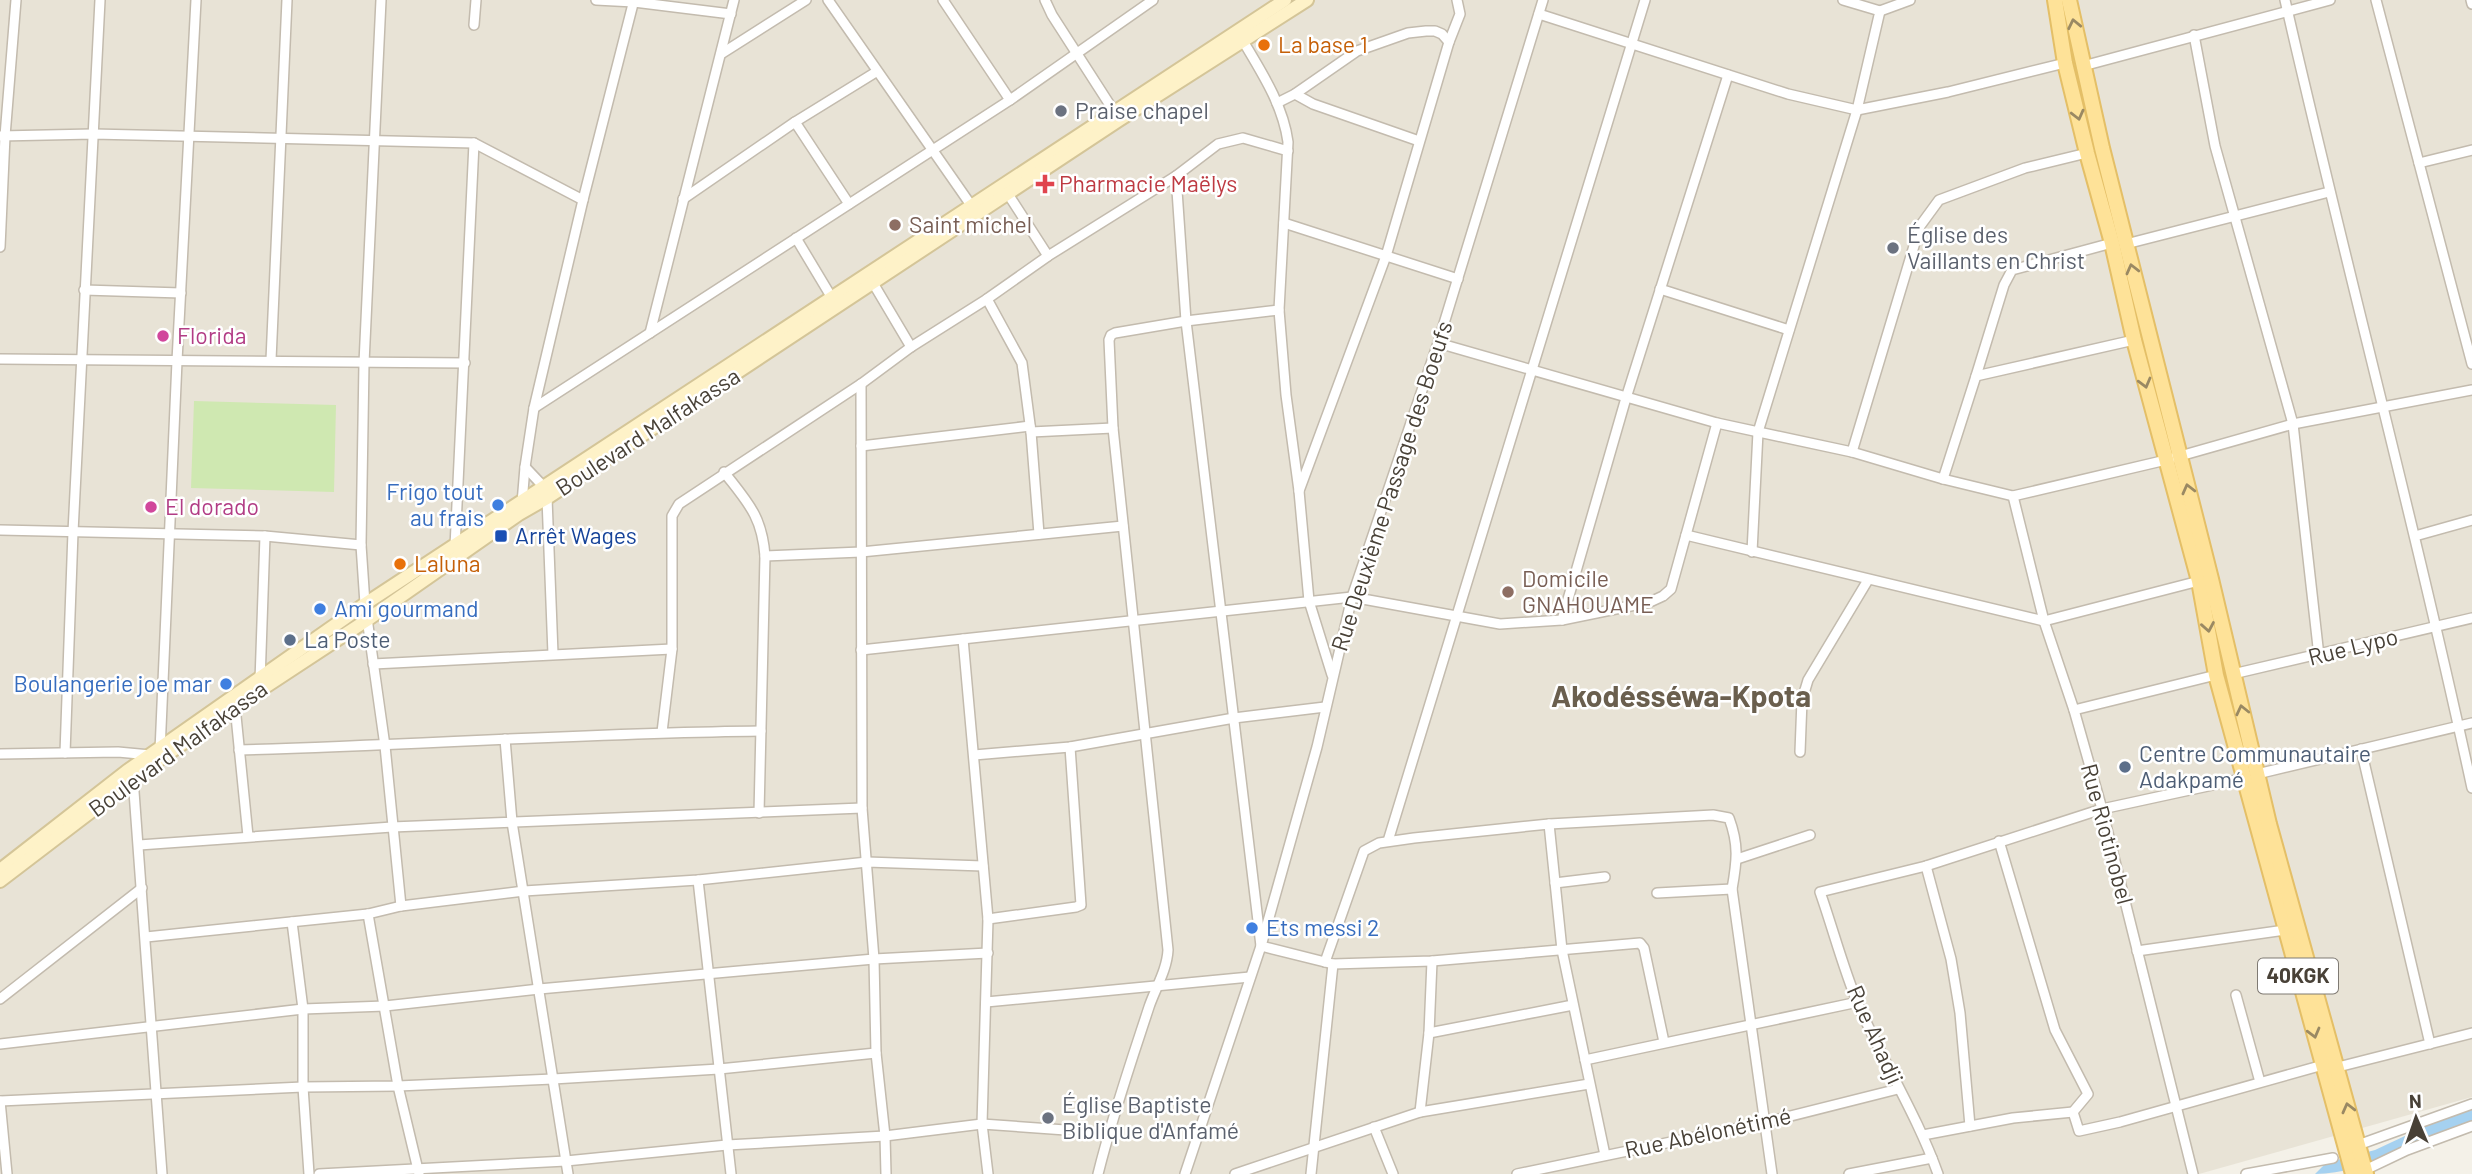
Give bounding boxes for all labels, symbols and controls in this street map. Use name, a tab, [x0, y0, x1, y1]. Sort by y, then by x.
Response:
one-way arrow	[2068, 18, 2082, 30]
place label: La base 1	[1278, 30, 1368, 58]
marker: La base 1	[1256, 37, 1272, 53]
place label: Praise chapel	[1075, 96, 1209, 124]
marker: Praise chapel	[1053, 103, 1069, 119]
one-way arrow	[2070, 109, 2084, 121]
place label: Pharmacie Maëlys	[1059, 169, 1237, 197]
marker: Pharmacie Maëlys	[1037, 176, 1053, 192]
place label: Saint michel	[909, 210, 1032, 238]
marker: Saint michel	[887, 217, 903, 233]
place label: Église des Vaillants en Christ	[1907, 220, 2085, 274]
marker: Église des Vaillants en Christ	[1885, 240, 1901, 256]
one-way arrow	[2126, 263, 2140, 275]
street label: Rue Deuxième Passage des Boeufs	[1324, 317, 1458, 654]
place label: Florida	[177, 321, 246, 349]
marker: Florida	[155, 328, 171, 344]
street label: Boulevard Malfakassa	[550, 361, 745, 501]
one-way arrow	[2137, 377, 2152, 389]
place label: Frigo tout au frais	[386, 477, 484, 531]
one-way arrow	[2182, 483, 2196, 495]
place label: El dorado	[165, 492, 259, 520]
marker: Frigo tout au frais	[490, 497, 506, 513]
marker: El dorado	[143, 499, 159, 515]
place label: Arrêt Wages	[515, 521, 637, 549]
marker: Arrêt Wages	[493, 528, 509, 544]
place label: Laluna	[414, 549, 481, 577]
marker: Laluna	[392, 556, 408, 572]
place label: Domicile GNAHOUAME	[1522, 564, 1654, 618]
marker: Domicile GNAHOUAME	[1500, 584, 1516, 600]
place label: Ami gourmand	[334, 594, 479, 622]
marker: Ami gourmand	[312, 601, 328, 617]
one-way arrow	[2199, 621, 2214, 633]
street label: Rue Lypo	[2305, 621, 2401, 671]
place label: La Poste	[304, 625, 390, 653]
marker: La Poste	[282, 632, 298, 648]
place label: Boulangerie joe mar	[13, 669, 213, 697]
street label: Boulevard Malfakassa	[83, 674, 272, 822]
marker: Boulangerie joe mar	[218, 676, 234, 692]
district label: Akodésséwa-Kpota	[1551, 677, 1811, 713]
one-way arrow	[2236, 704, 2250, 716]
place label: Centre Communautaire Adakpamé	[2139, 739, 2371, 793]
marker: Centre Communautaire Adakpamé	[2117, 759, 2133, 775]
street label: Rue Riotinobel	[2076, 760, 2140, 907]
place label: Ets messi 2	[1266, 913, 1379, 941]
marker: Ets messi 2	[1244, 920, 1260, 936]
road number: 40KGK	[2258, 958, 2338, 993]
street label: Rue Ahadji	[1842, 981, 1910, 1088]
one-way arrow	[2305, 1027, 2320, 1039]
north arrow	[2381, 1083, 2451, 1153]
text: N	[2409, 1089, 2422, 1112]
place label: Église Baptiste Biblique d'Anfamé	[1062, 1090, 1239, 1144]
street label: Rue Abélonétimé	[1622, 1101, 1794, 1163]
one-way arrow	[2342, 1102, 2356, 1114]
marker: Église Baptiste Biblique d'Anfamé	[1040, 1110, 1056, 1126]

